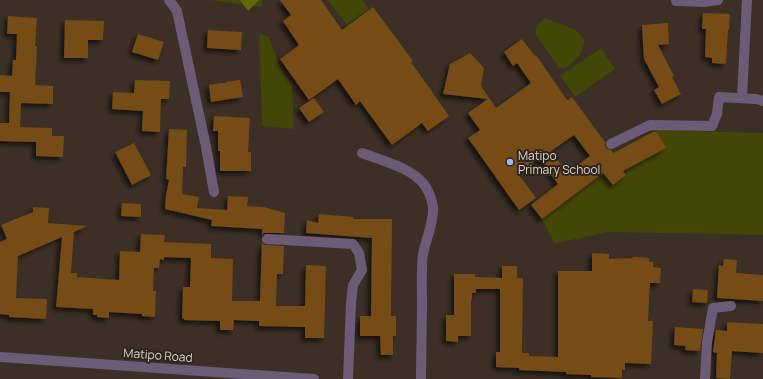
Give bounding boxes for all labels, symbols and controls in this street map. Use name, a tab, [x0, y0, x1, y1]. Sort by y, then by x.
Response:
place label: Matipo Primary School	[518, 147, 600, 178]
marker: Matipo Primary School	[505, 157, 515, 167]
street label: Matipo Road	[123, 344, 193, 366]

